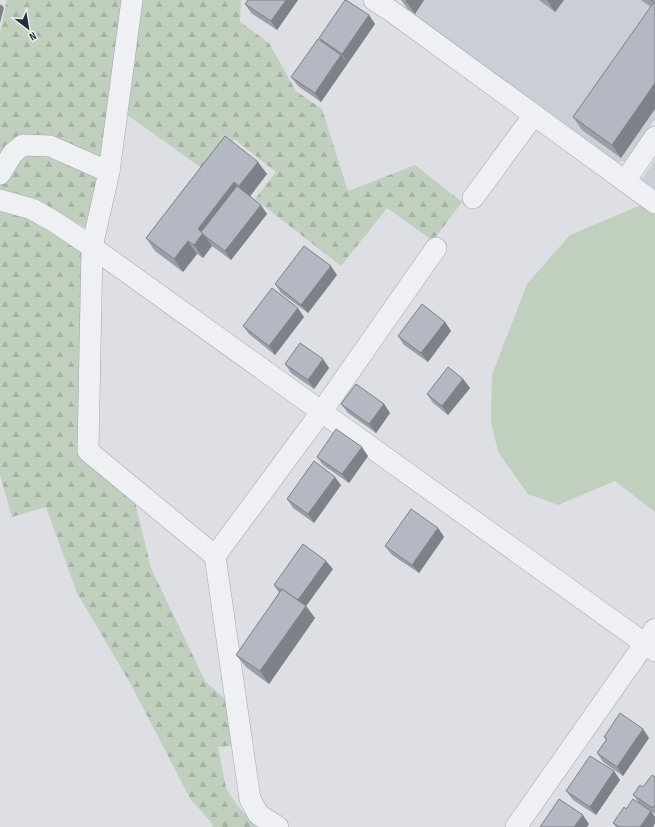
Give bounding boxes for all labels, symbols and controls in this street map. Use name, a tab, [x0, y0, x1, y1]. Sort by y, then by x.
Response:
north arrow	[8, 8, 48, 48]
text: N	[27, 29, 39, 43]

